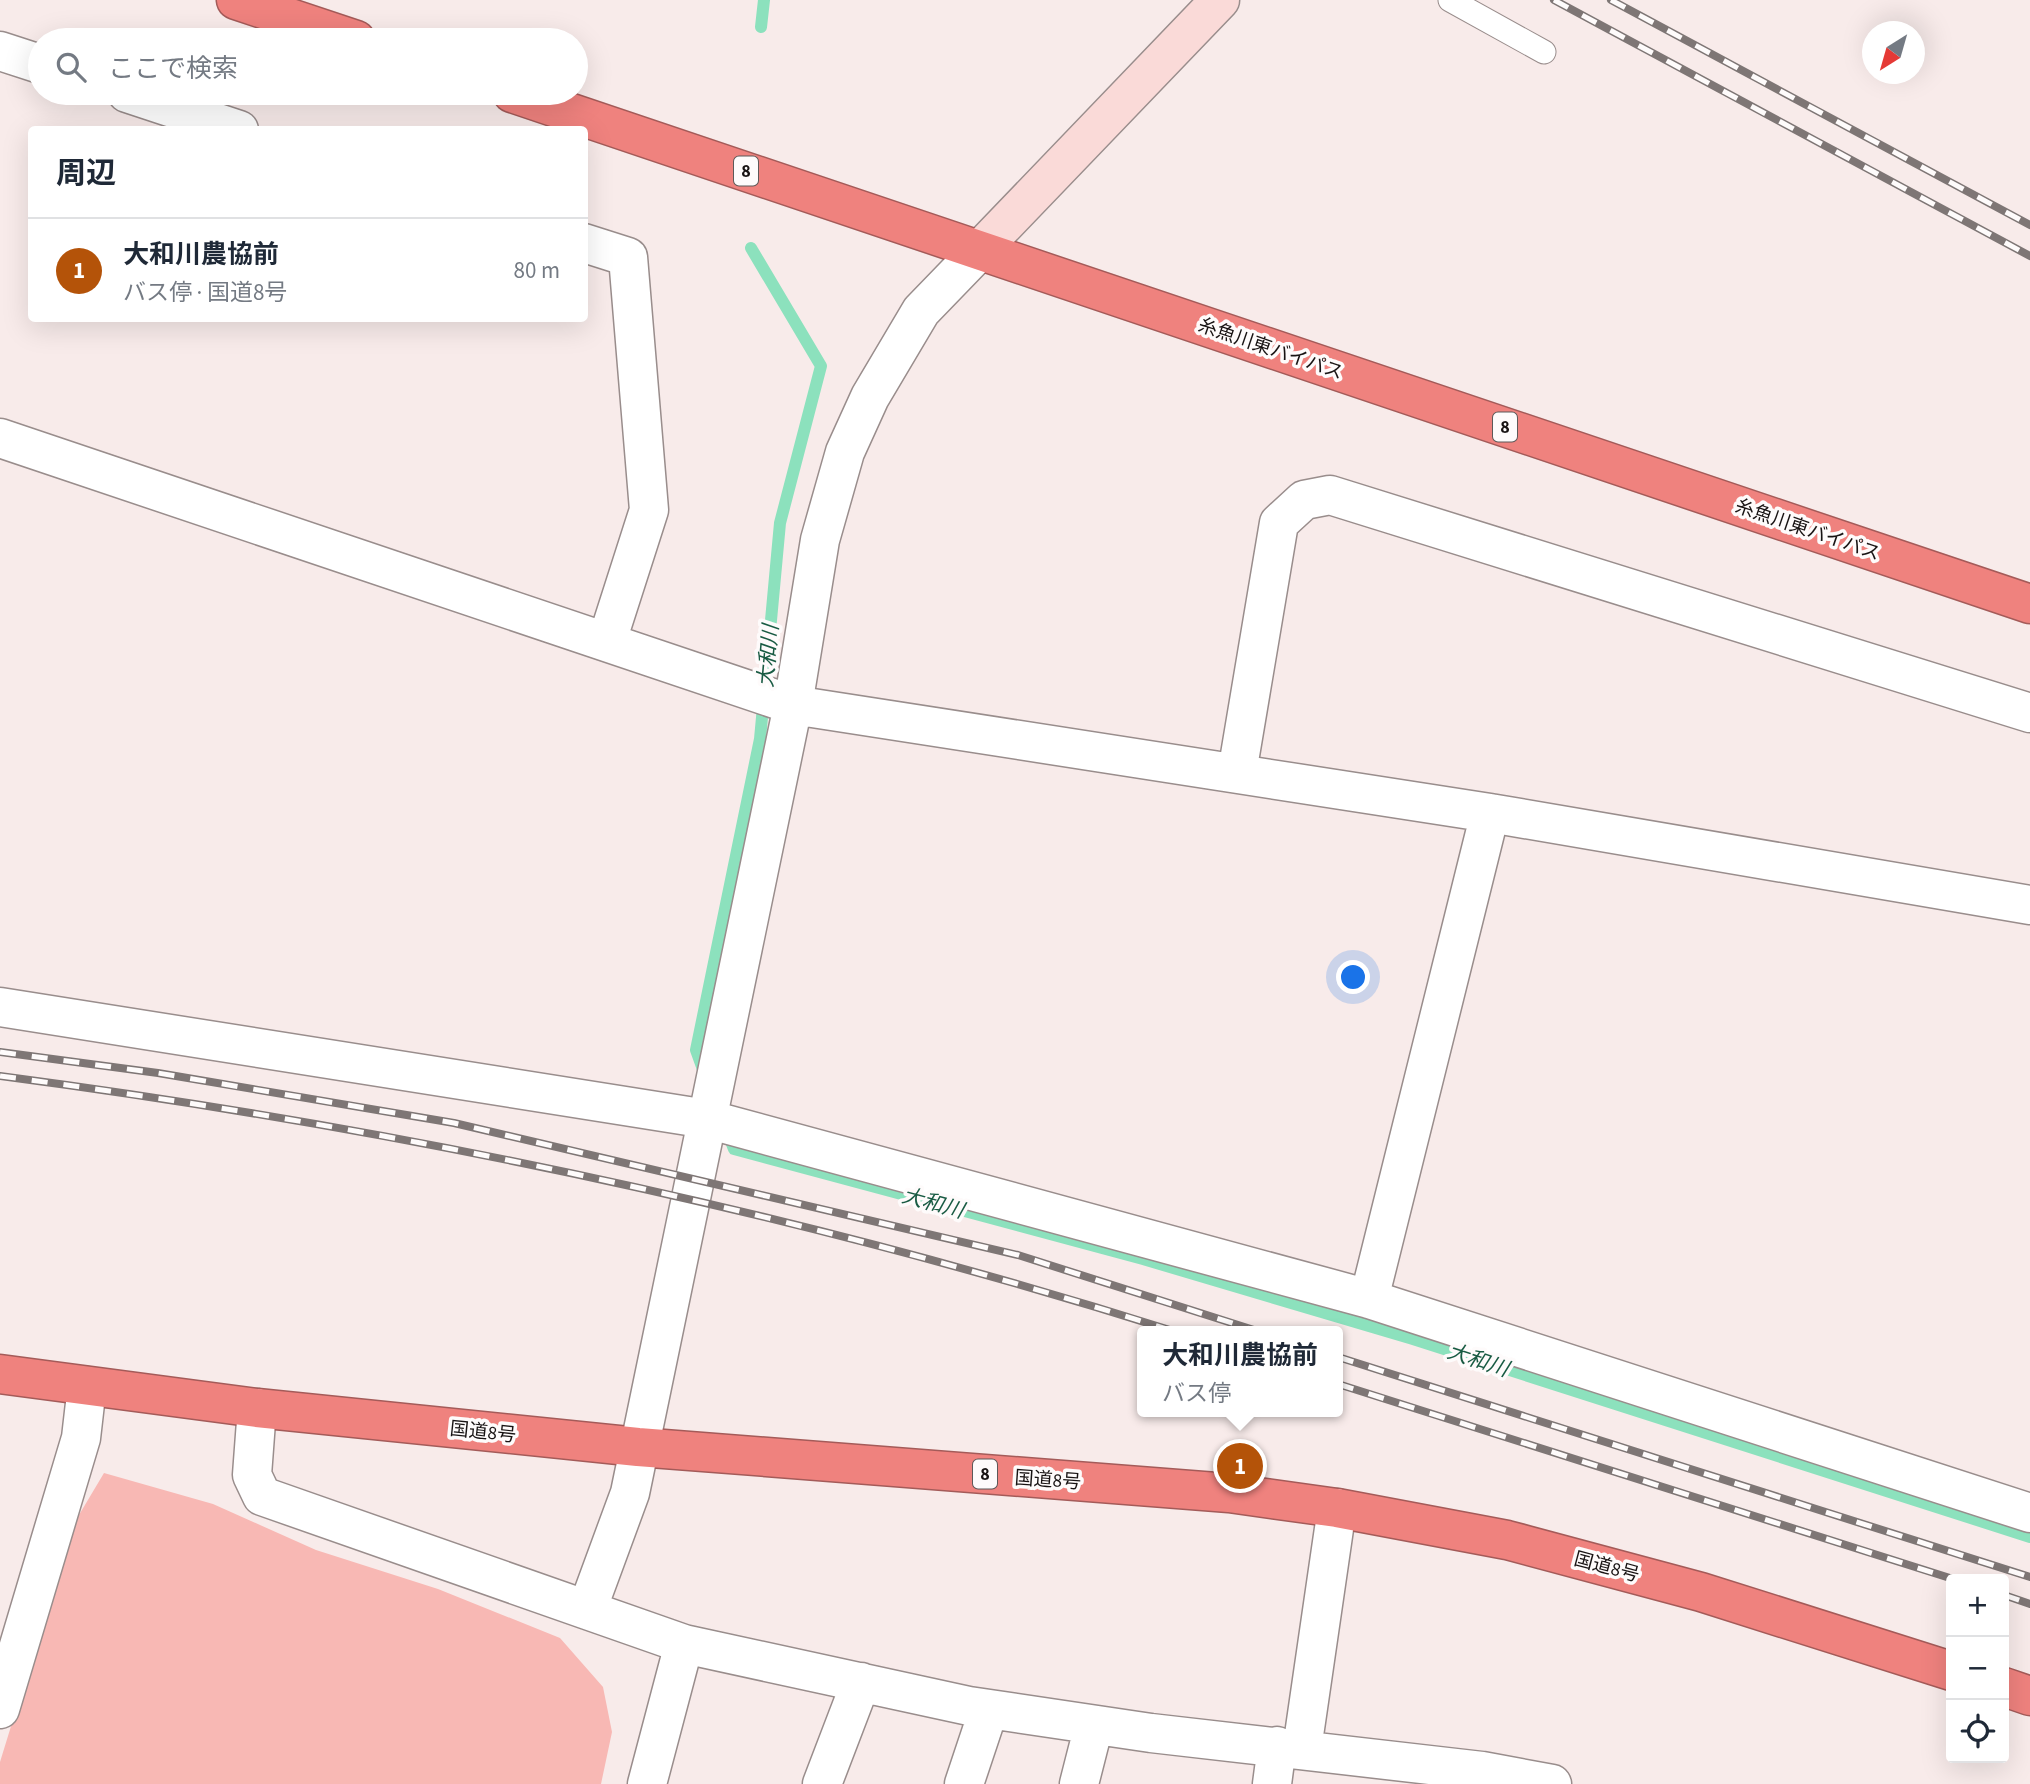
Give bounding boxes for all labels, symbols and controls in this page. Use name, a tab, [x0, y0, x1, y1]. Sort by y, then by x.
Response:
north arrow	[1862, 21, 1925, 84]
search box	[28, 28, 588, 105]
icon: search	[52, 48, 90, 86]
text: ここで検索	[108, 50, 238, 87]
text: 周辺	[56, 152, 116, 195]
road number: 8	[734, 156, 758, 186]
text: 大和川農協前	[123, 236, 279, 273]
text: 1	[73, 254, 85, 287]
text: 80 m	[513, 254, 560, 287]
text: バス停 · 国道8号	[123, 276, 287, 309]
street label: 糸魚川東バイパス	[1194, 312, 1347, 387]
road number: 8	[1493, 412, 1517, 442]
street label: 糸魚川東バイパス	[1731, 493, 1884, 568]
water label: 大和川	[750, 621, 786, 689]
your location	[1336, 960, 1370, 994]
water label: 大和川	[899, 1180, 969, 1226]
popup	[1137, 1326, 1343, 1417]
water label: 大和川	[1443, 1336, 1514, 1385]
text: 大和川農協前	[1162, 1337, 1318, 1374]
text: バス停	[1162, 1377, 1231, 1410]
street label: 国道8号	[448, 1416, 517, 1449]
pin: 1	[1217, 1440, 1263, 1492]
road number: 8	[973, 1460, 997, 1489]
street label: 国道8号	[1014, 1465, 1082, 1496]
street label: 国道8号	[1571, 1546, 1642, 1589]
map controls	[1946, 1574, 2009, 1763]
button: +	[1946, 1574, 2009, 1637]
button: −	[1946, 1637, 2009, 1700]
button: locate	[1946, 1700, 2009, 1763]

